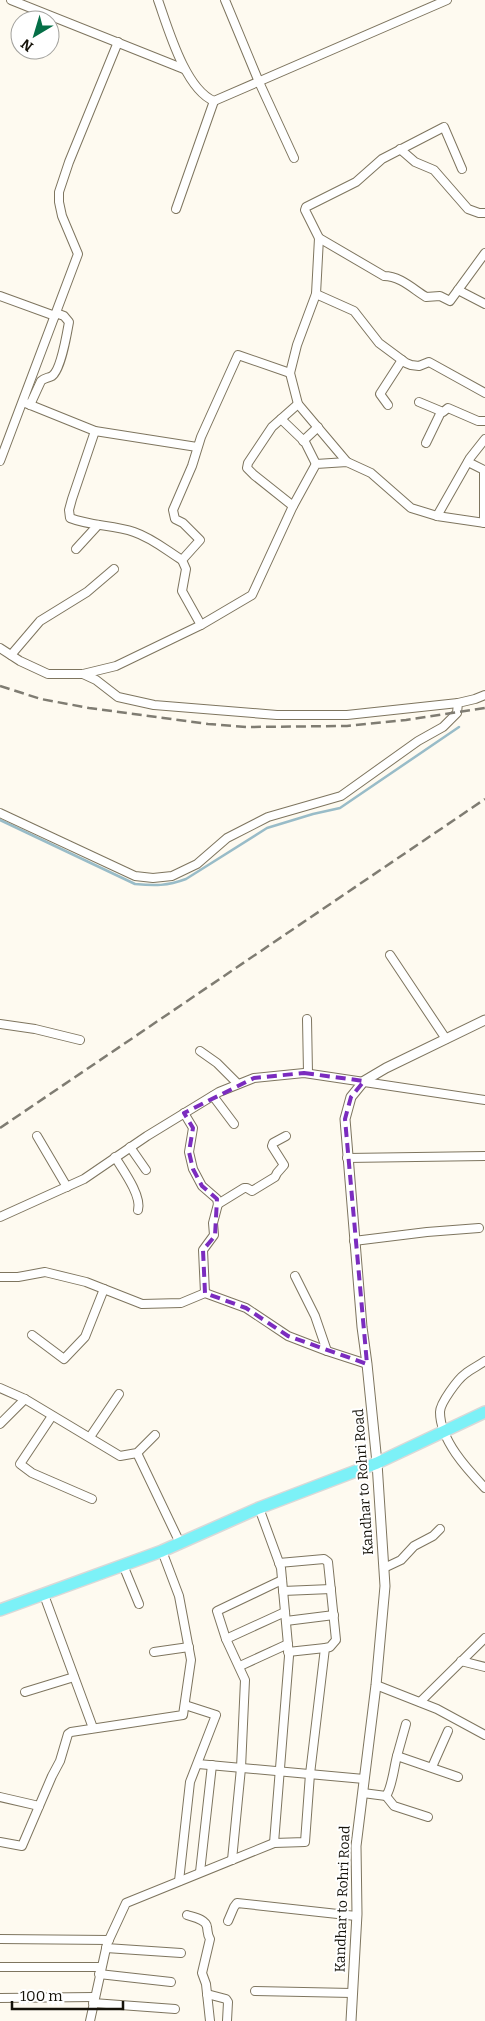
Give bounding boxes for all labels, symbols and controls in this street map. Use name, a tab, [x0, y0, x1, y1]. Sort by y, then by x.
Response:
north arrow	[10, 10, 60, 60]
text: N	[18, 35, 37, 55]
street label: Kandhar to Rohri Road	[350, 1408, 377, 1556]
street label: Kandhar to Rohri Road	[331, 1825, 354, 1973]
scale bar	[12, 1978, 124, 2010]
text: 100 m	[20, 1987, 63, 2005]

